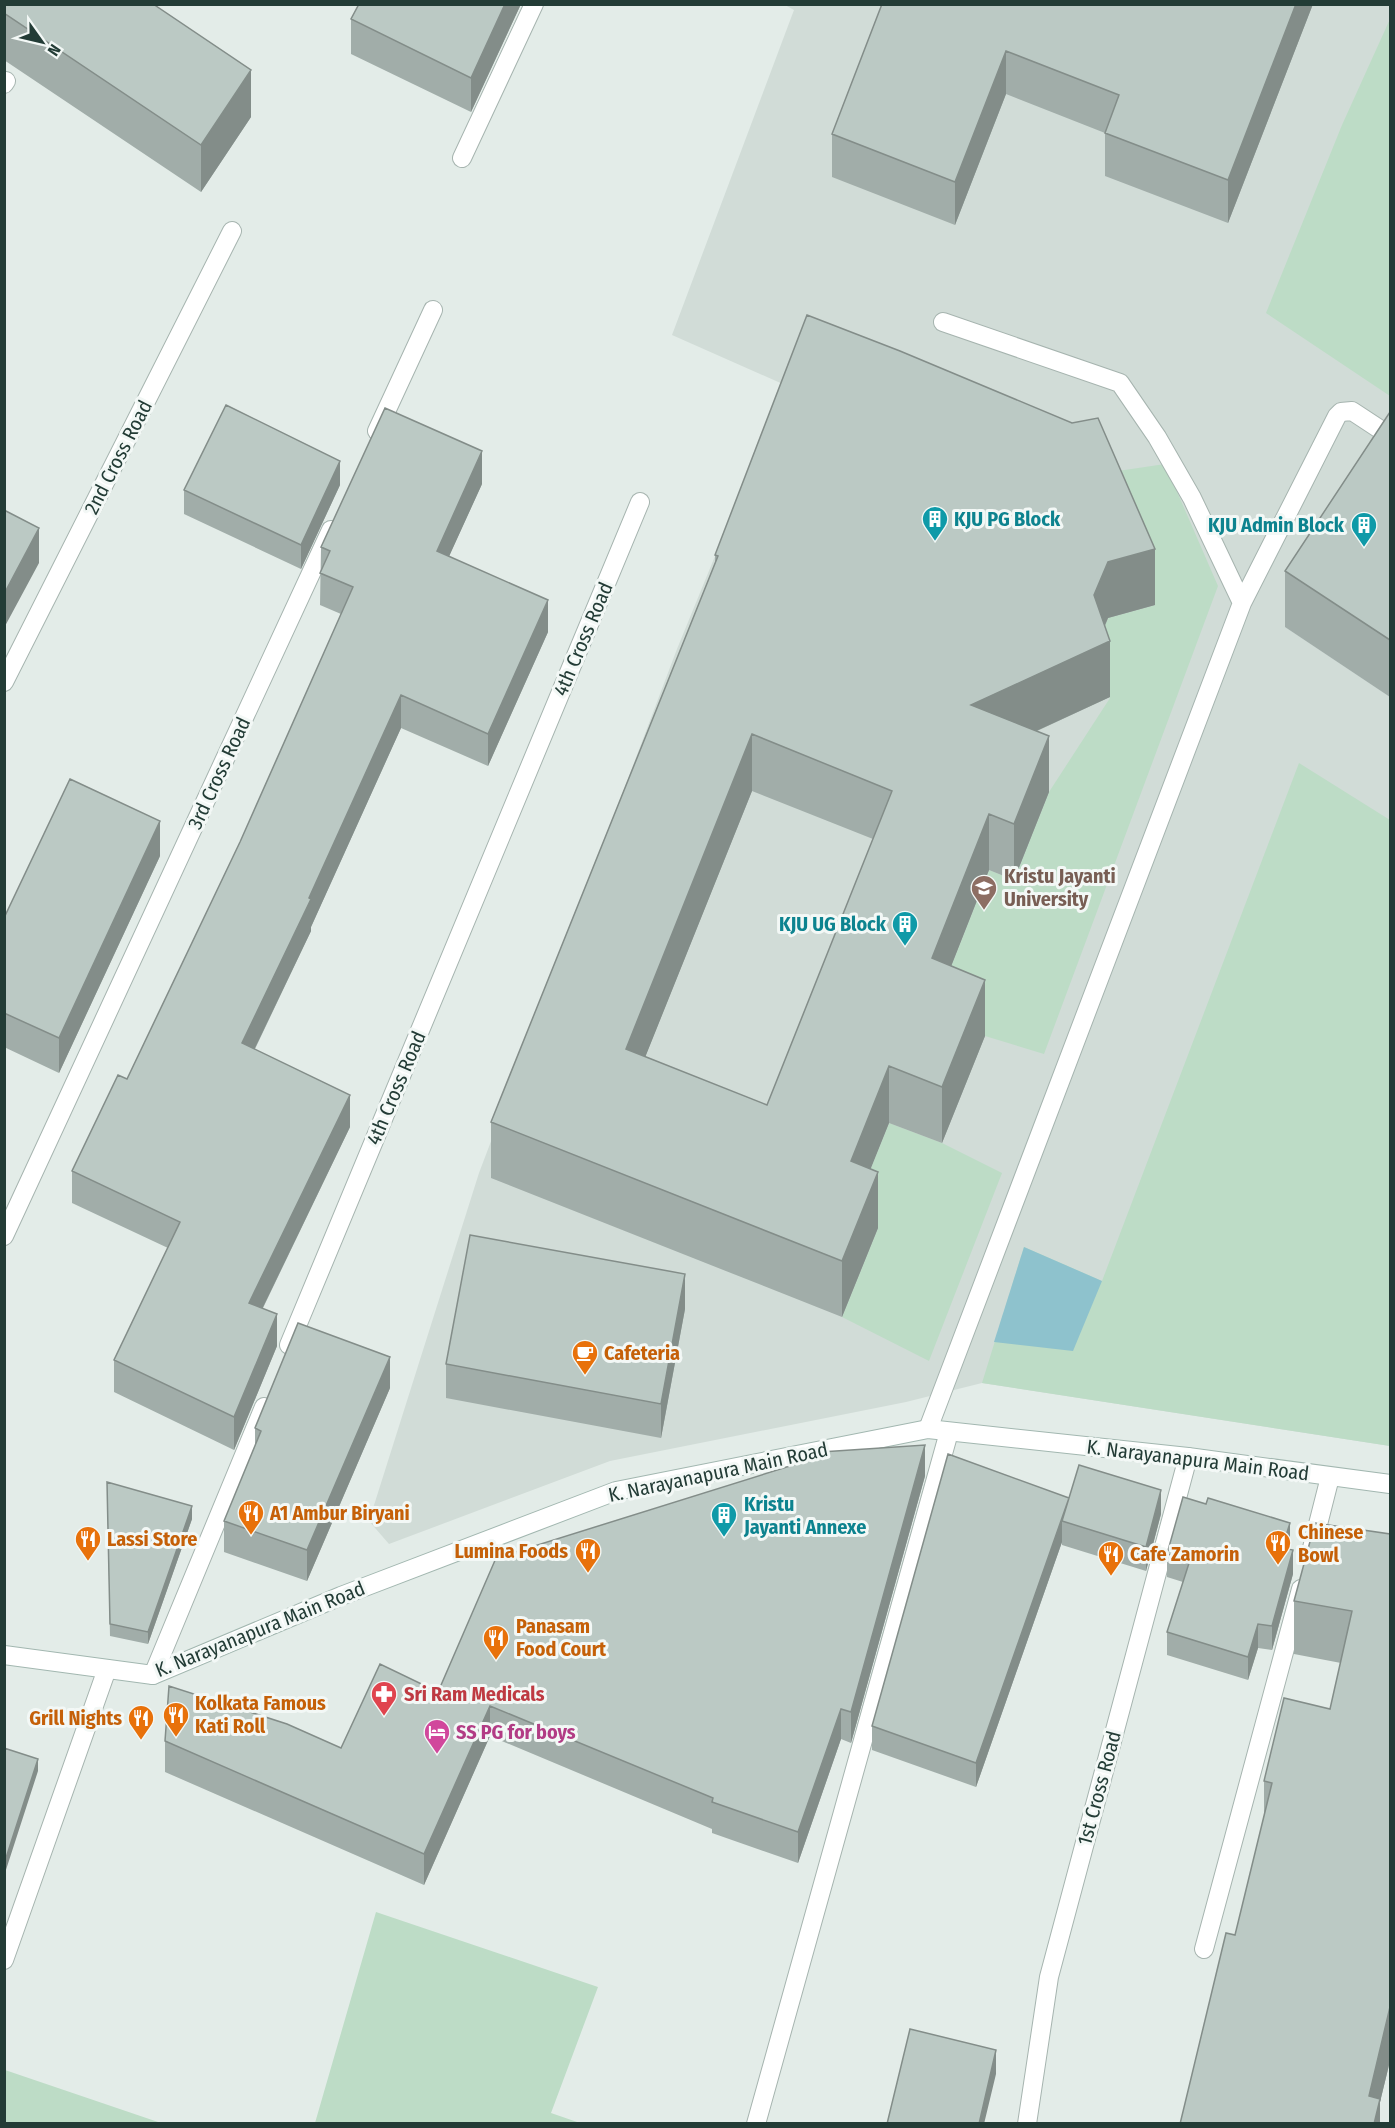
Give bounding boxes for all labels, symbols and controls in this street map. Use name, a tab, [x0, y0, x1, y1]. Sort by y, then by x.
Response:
north arrow	[12, 12, 72, 72]
text: N	[43, 41, 65, 59]
street label: 2nd Cross Road	[79, 396, 157, 518]
building icon: KJU PG Block	[920, 504, 950, 542]
place label: KJU PG Block	[954, 507, 1061, 531]
building icon: KJU Admin Block	[1349, 510, 1379, 548]
place label: KJU Admin Block	[1208, 513, 1345, 537]
street label: 4th Cross Road	[548, 578, 618, 700]
street label: 3rd Cross Road	[183, 713, 255, 833]
place label: Kristu Jayanti University	[1004, 864, 1116, 911]
school or university icon: Kristu Jayanti University	[969, 873, 999, 911]
building icon: KJU UG Block	[890, 909, 920, 947]
place label: KJU UG Block	[779, 912, 887, 936]
street label: 4th Cross Road	[361, 1027, 431, 1149]
cafe icon: Cafeteria	[570, 1338, 600, 1376]
place label: Cafeteria	[604, 1341, 680, 1365]
street label: K. Narayanapura Main Road	[1085, 1434, 1311, 1486]
street label: K. Narayanapura Main Road	[606, 1437, 830, 1507]
place label: Kristu Jayanti Annexe	[743, 1492, 866, 1539]
restaurant icon: A1 Ambur Biryani	[236, 1498, 266, 1536]
building icon: Kristu Jayanti Annexe	[709, 1500, 739, 1538]
place label: A1 Ambur Biryani	[269, 1501, 410, 1525]
place label: Chinese Bowl	[1298, 1520, 1363, 1567]
restaurant icon: Lassi Store	[73, 1524, 103, 1562]
place label: Lassi Store	[107, 1527, 197, 1551]
restaurant icon: Chinese Bowl	[1263, 1528, 1293, 1566]
restaurant icon: Lumina Foods	[573, 1536, 603, 1574]
place label: Lumina Foods	[454, 1539, 568, 1563]
restaurant icon: Cafe Zamorin	[1096, 1539, 1126, 1577]
place label: Cafe Zamorin	[1130, 1542, 1239, 1566]
street label: K. Narayanapura Main Road	[152, 1576, 368, 1682]
place label: Panasam Food Court	[516, 1614, 607, 1661]
restaurant icon: Panasam Food Court	[481, 1623, 511, 1661]
pharmacy icon: Sri Ram Medicals	[369, 1679, 399, 1717]
place label: Sri Ram Medicals	[404, 1682, 545, 1706]
place label: Kolkata Famous Kati Roll	[195, 1691, 326, 1738]
restaurant icon: Kolkata Famous Kati Roll	[161, 1700, 191, 1738]
restaurant icon: Grill Nights	[126, 1703, 156, 1741]
place label: Grill Nights	[29, 1706, 122, 1730]
hotel icon: SS PG for boys	[422, 1717, 452, 1755]
place label: SS PG for boys	[456, 1720, 576, 1744]
street label: 1st Cross Road	[1072, 1728, 1126, 1848]

